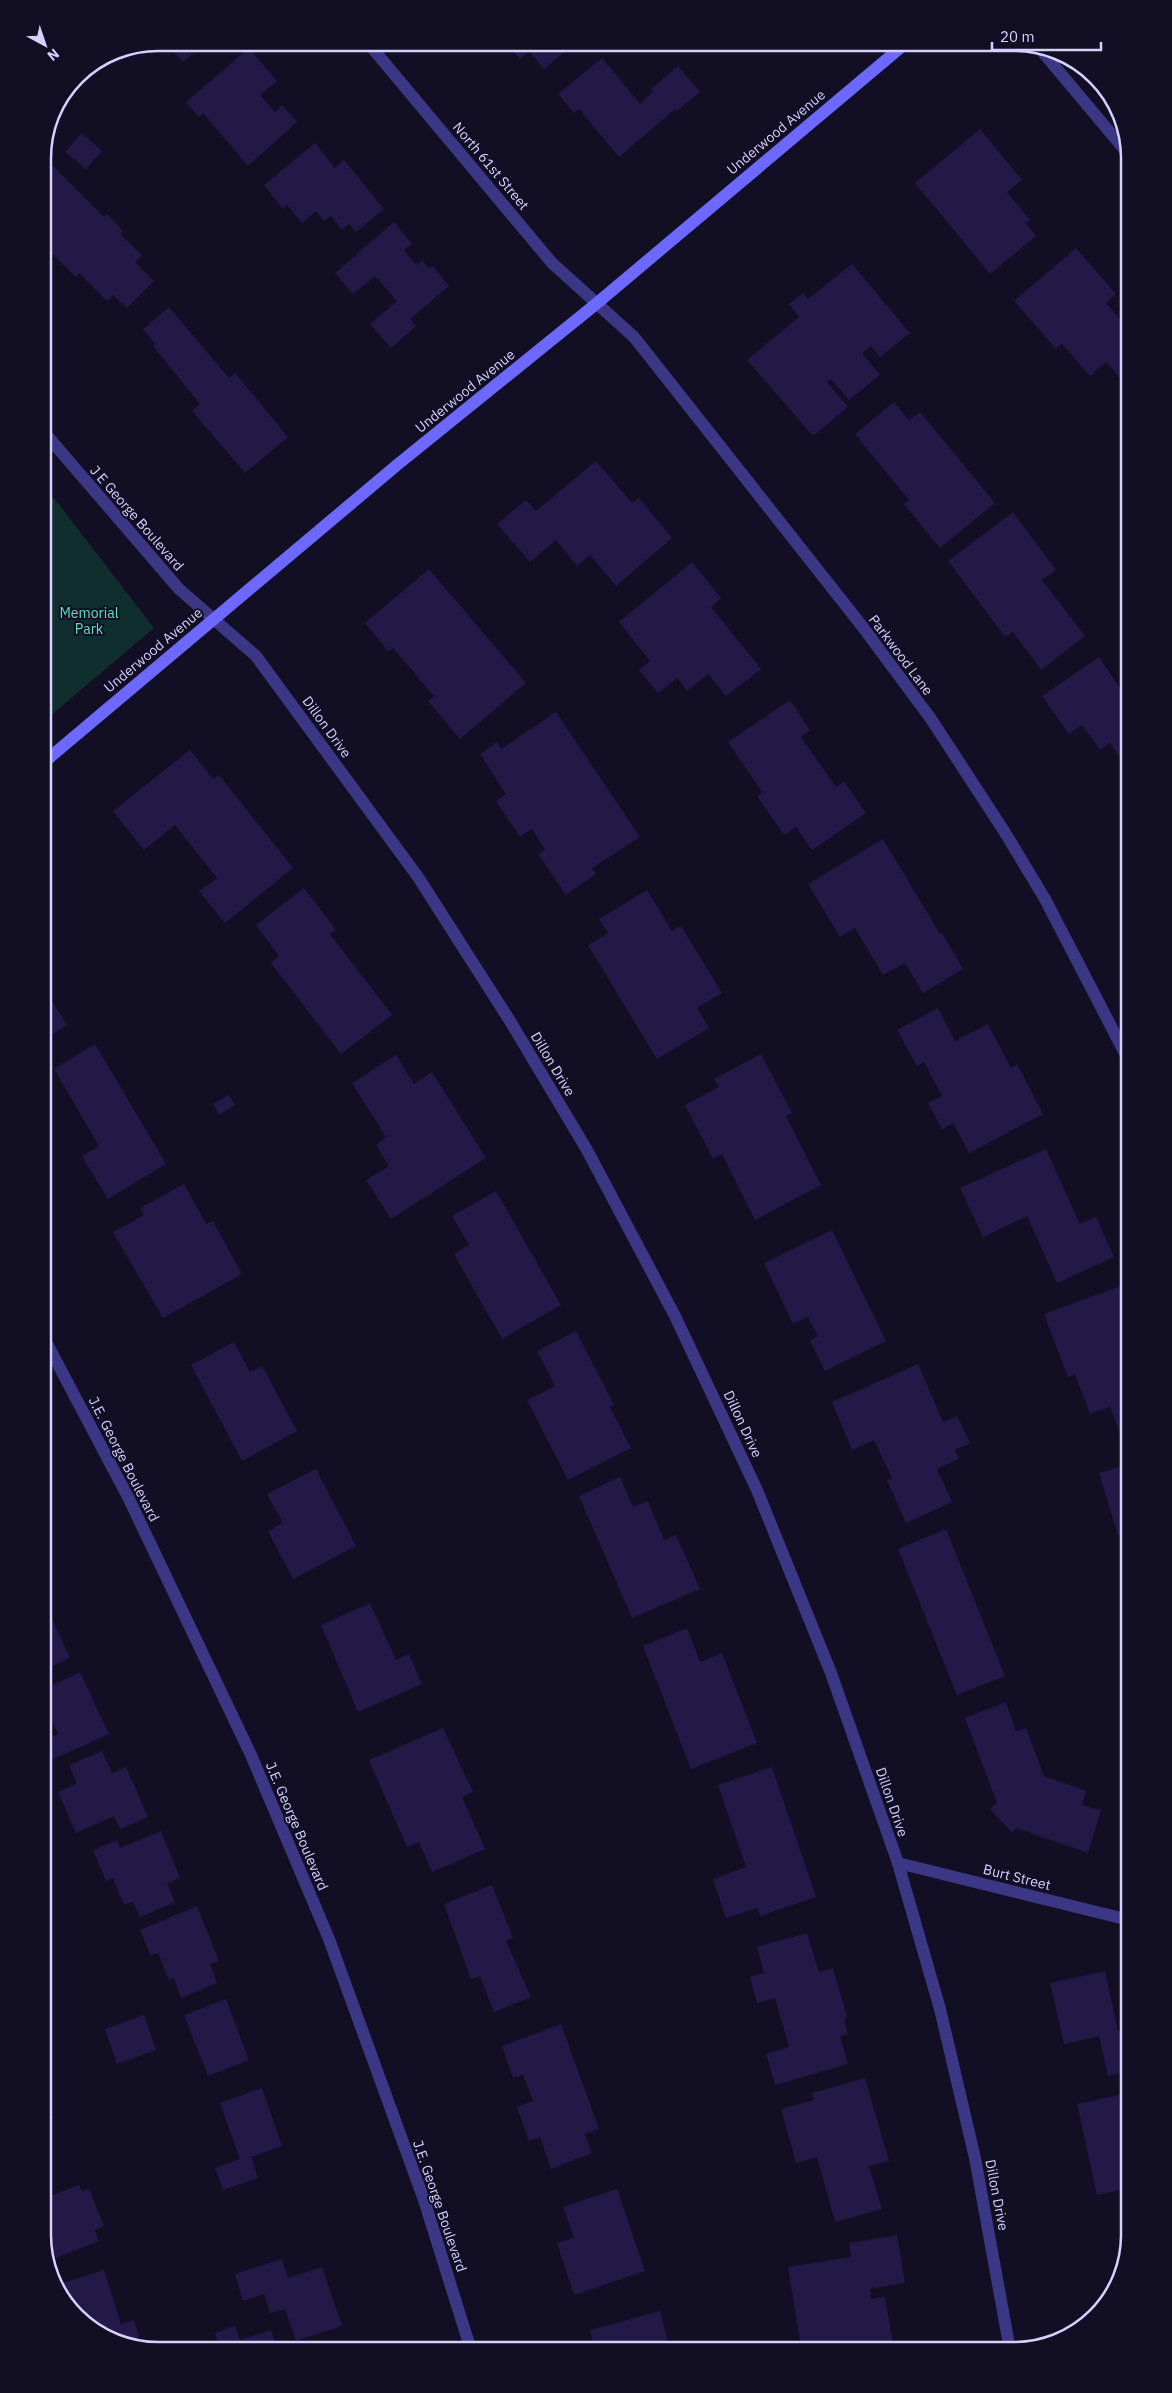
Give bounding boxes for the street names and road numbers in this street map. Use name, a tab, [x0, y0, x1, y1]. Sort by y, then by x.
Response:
street label: Underwood Avenue	[723, 85, 829, 178]
street label: North 61st Street	[449, 118, 533, 214]
street label: Underwood Avenue	[412, 345, 519, 437]
street label: J E George Boulevard	[86, 462, 188, 574]
street label: Underwood Avenue	[100, 603, 206, 696]
street label: Parkwood Lane	[865, 611, 937, 699]
street label: Dillon Drive	[299, 693, 356, 762]
street label: Dillon Drive	[527, 1028, 579, 1100]
street label: Dillon Drive	[720, 1388, 767, 1461]
street label: J.E. George Boulevard	[85, 1393, 163, 1525]
street label: J.E. George Boulevard	[262, 1759, 332, 1893]
street label: Dillon Drive	[872, 1765, 912, 1839]
street label: Burt Street	[981, 1860, 1053, 1894]
street label: J.E. George Boulevard	[409, 2138, 471, 2274]
street label: Dillon Drive	[981, 2158, 1013, 2232]

